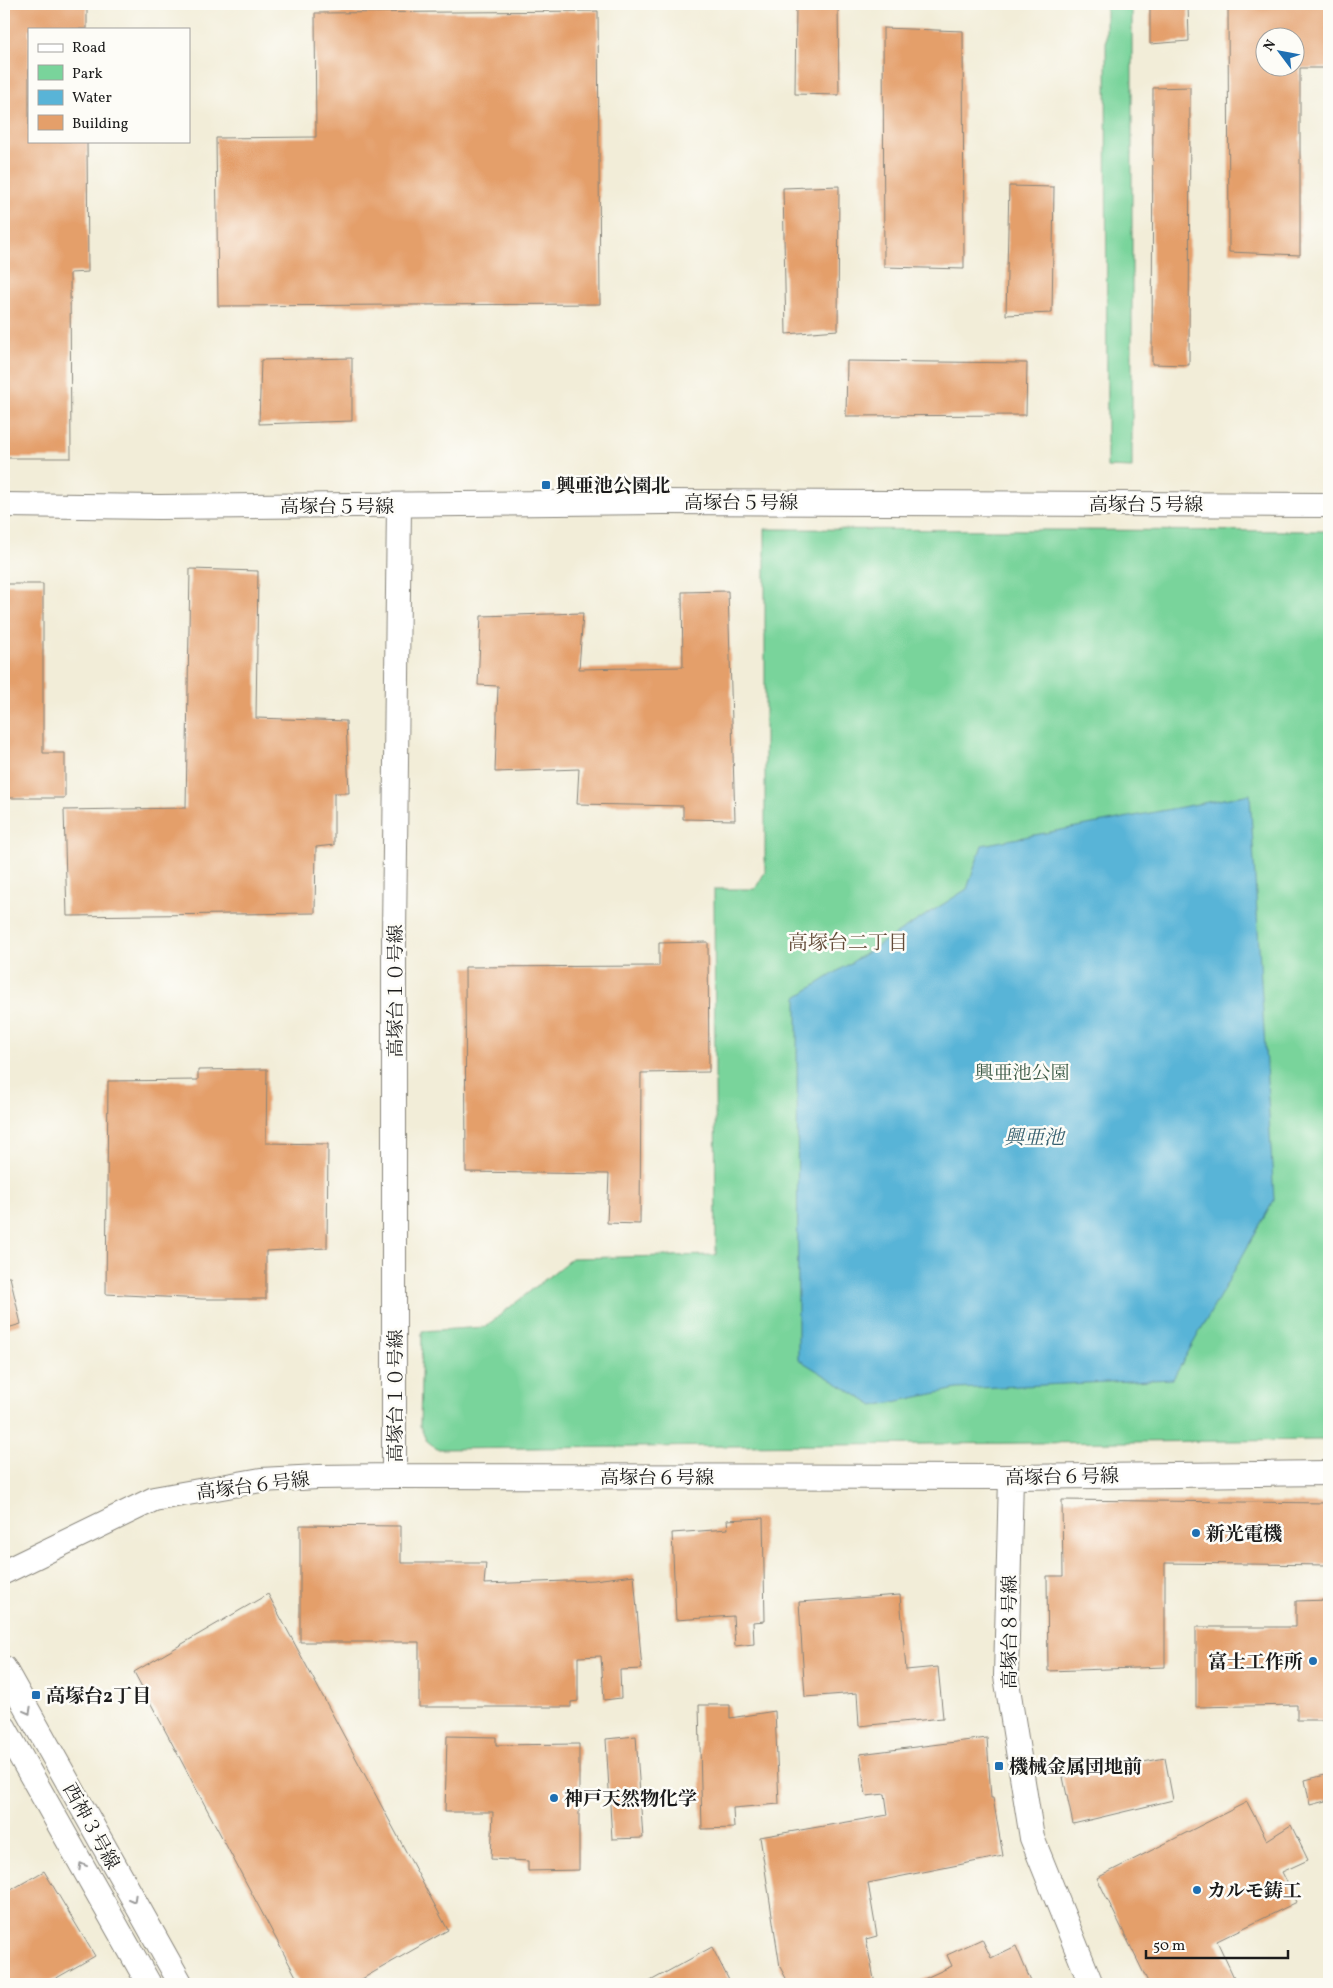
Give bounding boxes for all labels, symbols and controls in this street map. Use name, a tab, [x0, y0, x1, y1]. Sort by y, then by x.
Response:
legend	[28, 28, 190, 142]
north arrow	[1256, 28, 1306, 78]
text: N	[1259, 37, 1281, 55]
text: Road	[72, 38, 106, 59]
text: Park	[72, 64, 103, 85]
text: Water	[72, 88, 112, 109]
text: Building	[72, 114, 129, 135]
place label: 興亜池公園北	[556, 474, 670, 500]
marker: 興亜池公園北	[540, 479, 552, 491]
street label: 高塚台５号線	[684, 491, 798, 517]
street label: 高塚台５号線	[1089, 493, 1203, 519]
street label: 高塚台５号線	[280, 495, 394, 521]
street label: 高塚台１０号線	[384, 924, 410, 1058]
district label: 高塚台二丁目	[788, 930, 908, 958]
park label: 興亜池公園	[974, 1061, 1070, 1087]
water label: 興亜池	[1004, 1125, 1066, 1153]
street label: 高塚台１０号線	[384, 1329, 410, 1463]
street label: 高塚台６号線	[1005, 1464, 1119, 1492]
street label: 高塚台６号線	[600, 1466, 714, 1492]
street label: 高塚台６号線	[195, 1467, 311, 1507]
place label: 新光電機	[1206, 1522, 1282, 1548]
marker: 新光電機	[1190, 1527, 1202, 1539]
street label: 高塚台８号線	[998, 1575, 1024, 1689]
place label: 富士工作所	[1208, 1650, 1303, 1676]
marker: 富士工作所	[1307, 1655, 1319, 1667]
place label: 高塚台2丁目	[46, 1684, 151, 1710]
marker: 高塚台2丁目	[30, 1689, 42, 1701]
one-way arrow	[21, 1706, 31, 1715]
place label: 機械金属団地前	[1009, 1755, 1142, 1781]
marker: 機械金属団地前	[993, 1760, 1005, 1772]
street label: 西神３号線	[56, 1779, 125, 1875]
place label: 神戸天然物化学	[564, 1787, 697, 1813]
marker: 神戸天然物化学	[548, 1792, 560, 1804]
one-way arrow	[78, 1862, 88, 1871]
place label: カルモ鋳工	[1207, 1879, 1302, 1905]
marker: カルモ鋳工	[1191, 1884, 1203, 1896]
one-way arrow	[126, 1893, 136, 1902]
scale bar	[1146, 1928, 1288, 1960]
text: 50 m	[1153, 1936, 1185, 1957]

